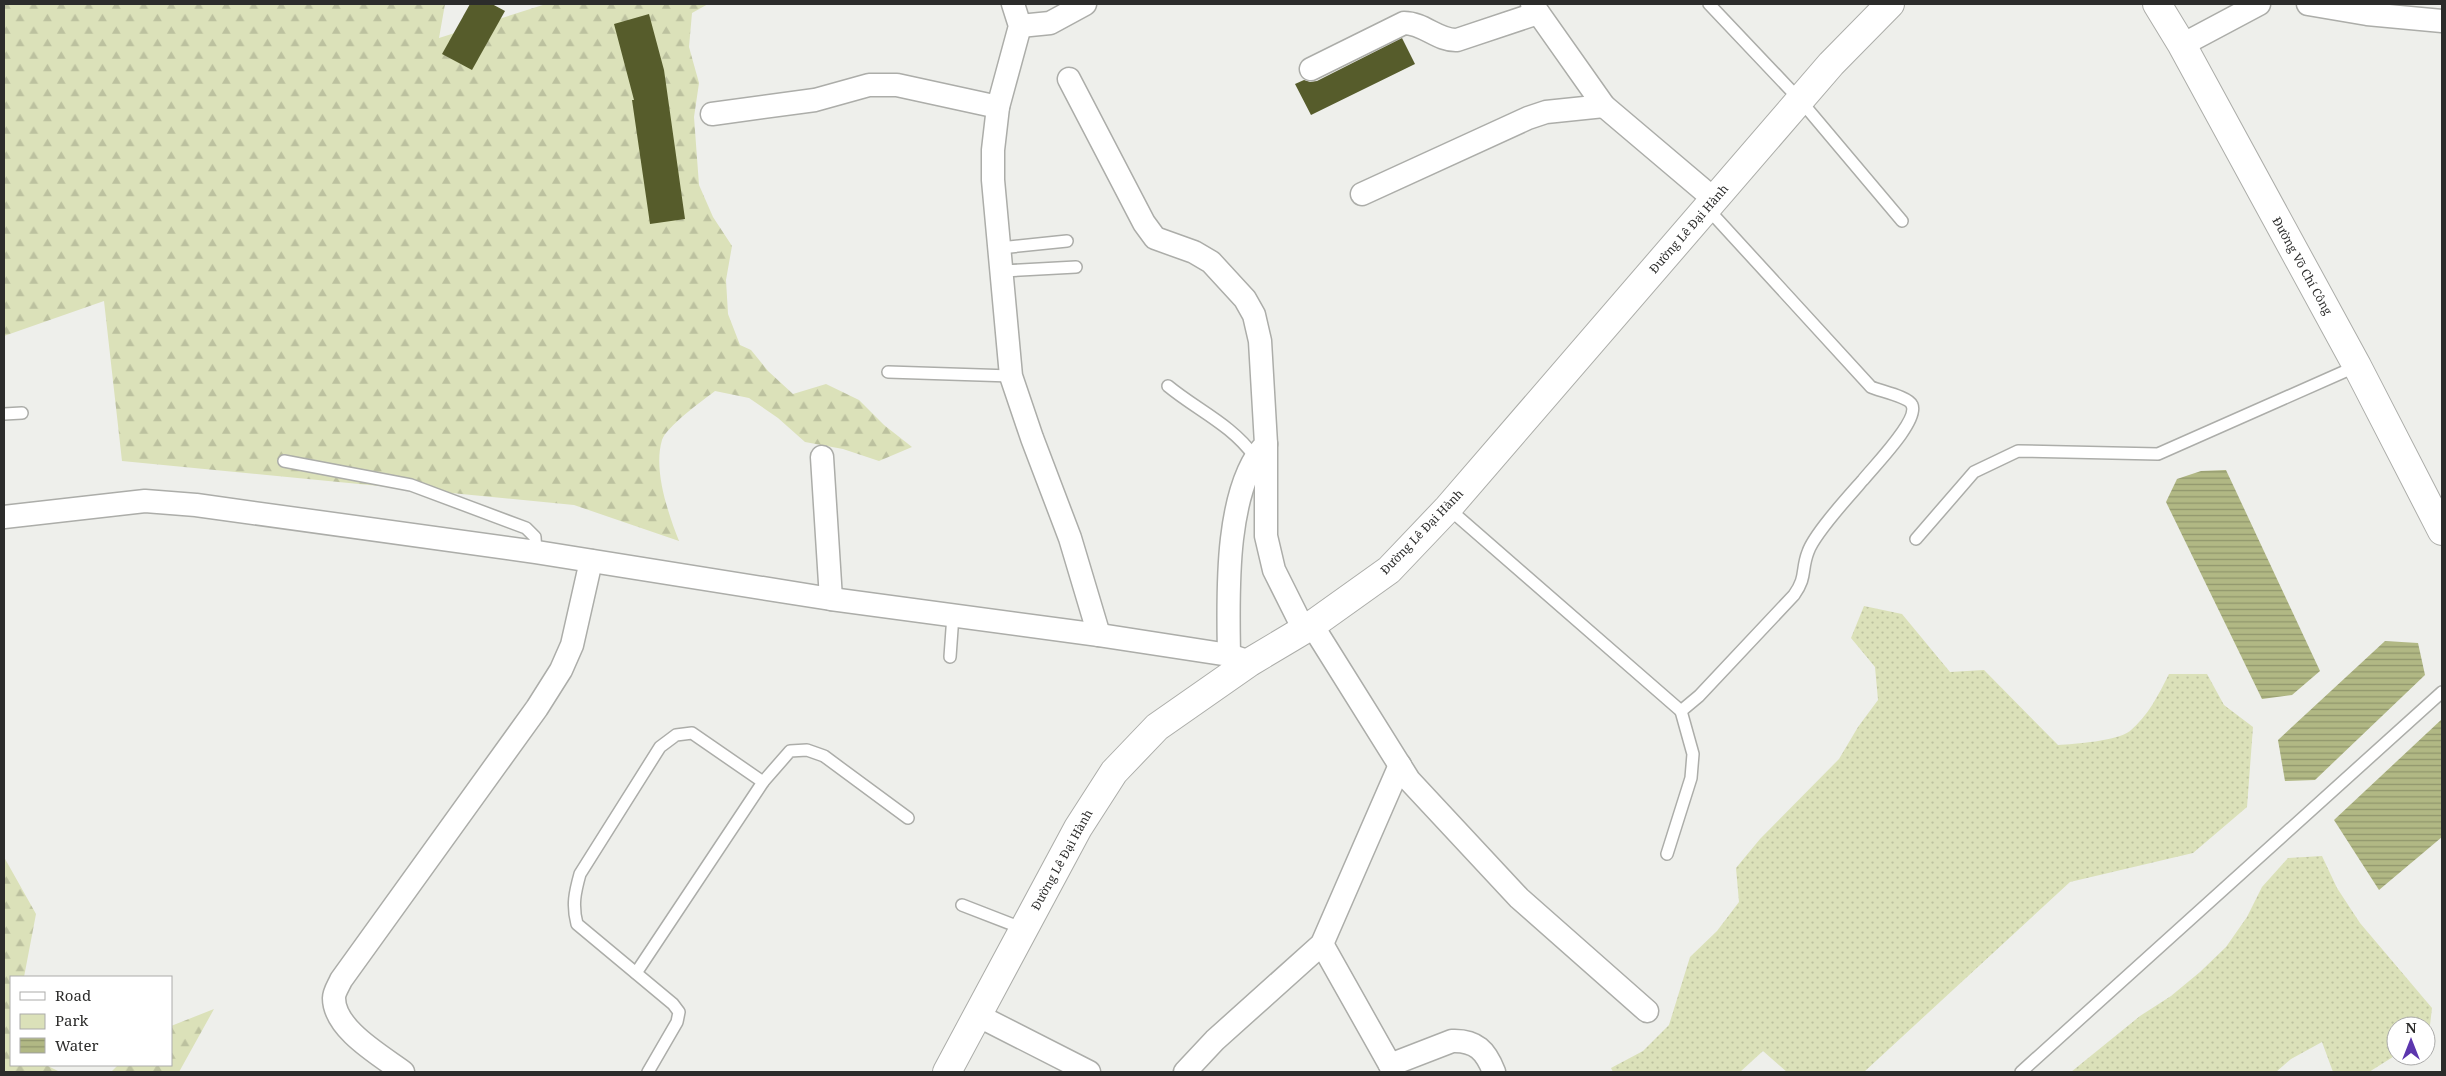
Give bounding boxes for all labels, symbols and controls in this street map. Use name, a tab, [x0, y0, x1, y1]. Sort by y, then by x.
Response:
street label: Đường Lê Đại Hành	[1645, 180, 1732, 277]
street label: Đường Võ Chí Công	[2268, 214, 2337, 318]
street label: Đường Lê Đại Hành	[1376, 485, 1467, 578]
street label: Đường Lê Đại Hành	[1027, 806, 1097, 913]
legend	[10, 976, 172, 1066]
text: Road	[55, 985, 91, 1005]
text: Park	[55, 1010, 89, 1030]
north arrow	[2386, 1016, 2436, 1066]
text: N	[2405, 1018, 2417, 1037]
text: Water	[55, 1035, 98, 1055]

